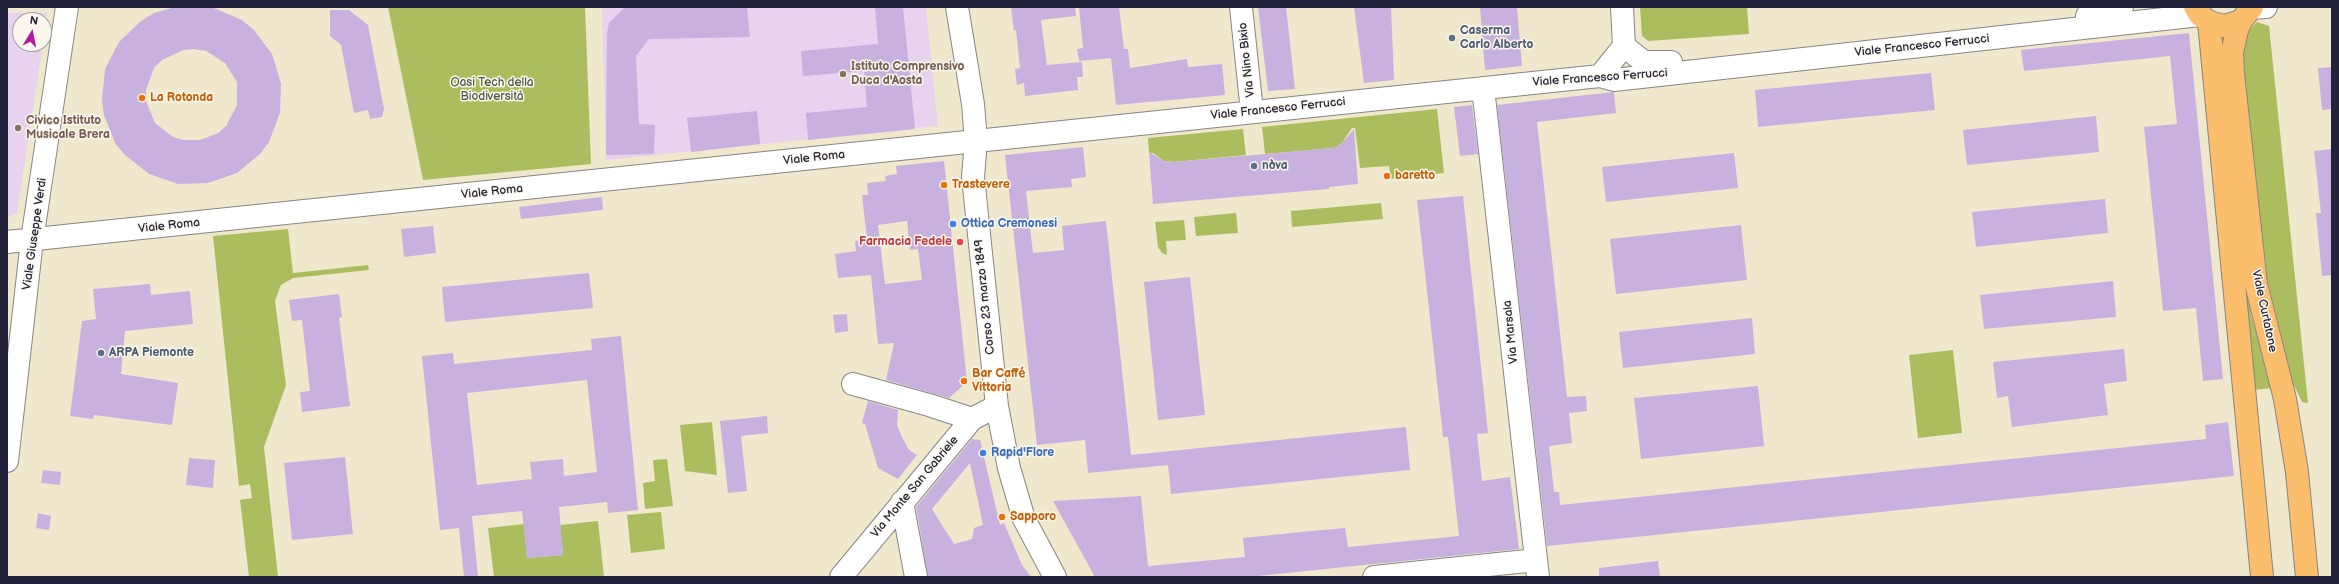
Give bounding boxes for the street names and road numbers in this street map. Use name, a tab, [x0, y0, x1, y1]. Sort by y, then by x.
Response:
street label: Via Nino Bixio	[1236, 22, 1258, 98]
street label: Viale Francesco Ferrucci	[1854, 32, 1990, 60]
street label: Viale Francesco Ferrucci	[1532, 66, 1668, 90]
street label: Viale Francesco Ferrucci	[1210, 95, 1346, 123]
street label: Viale Roma	[782, 148, 846, 168]
street label: Viale Giuseppe Verdi	[20, 177, 50, 291]
street label: Viale Roma	[460, 182, 524, 202]
street label: Viale Roma	[137, 216, 201, 236]
street label: Corso 23 marzo 1849	[972, 239, 998, 355]
street label: Viale Curtatone	[2248, 269, 2280, 353]
street label: Via Marsala	[1501, 299, 1521, 365]
street label: Via Monte San Gabriele	[868, 433, 962, 541]

